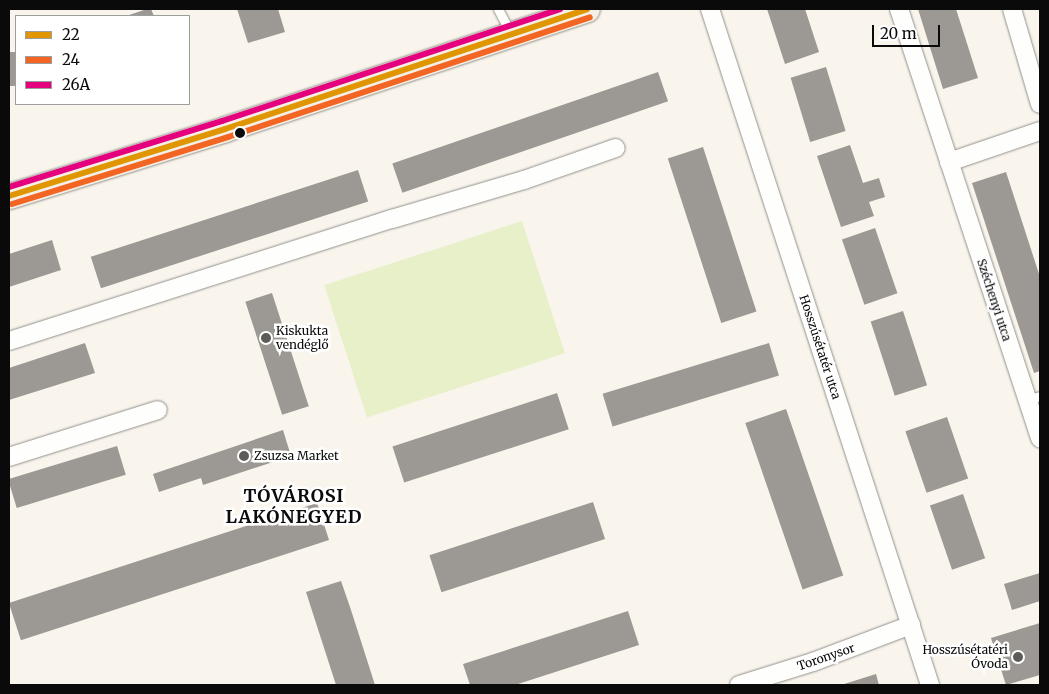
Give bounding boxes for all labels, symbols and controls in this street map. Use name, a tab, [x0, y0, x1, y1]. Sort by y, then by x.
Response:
legend	[15, 15, 190, 105]
scale bar	[874, 15, 942, 47]
text: 20 m	[880, 24, 917, 43]
text: 22	[62, 25, 80, 44]
text: 24	[62, 50, 80, 69]
text: 26A	[62, 75, 90, 94]
unlabelled marker	[235, 128, 245, 138]
street label: Széchenyi utca	[974, 257, 1014, 343]
street label: Hosszúsétatér utca	[796, 293, 844, 401]
place label: Kiskukta vendéglő	[276, 324, 328, 352]
marker: Kiskukta vendéglő	[260, 332, 272, 344]
place label: Zsuzsa Market	[254, 449, 339, 463]
marker: Zsuzsa Market	[238, 450, 250, 462]
district label: TÓVÁROSI LAKÓNEGYED	[224, 486, 364, 528]
street label: Toronysor	[795, 640, 857, 674]
place label: Hosszúsétatéri Óvoda	[922, 643, 1008, 671]
marker: Hosszúsétatéri Óvoda	[1012, 651, 1024, 663]

